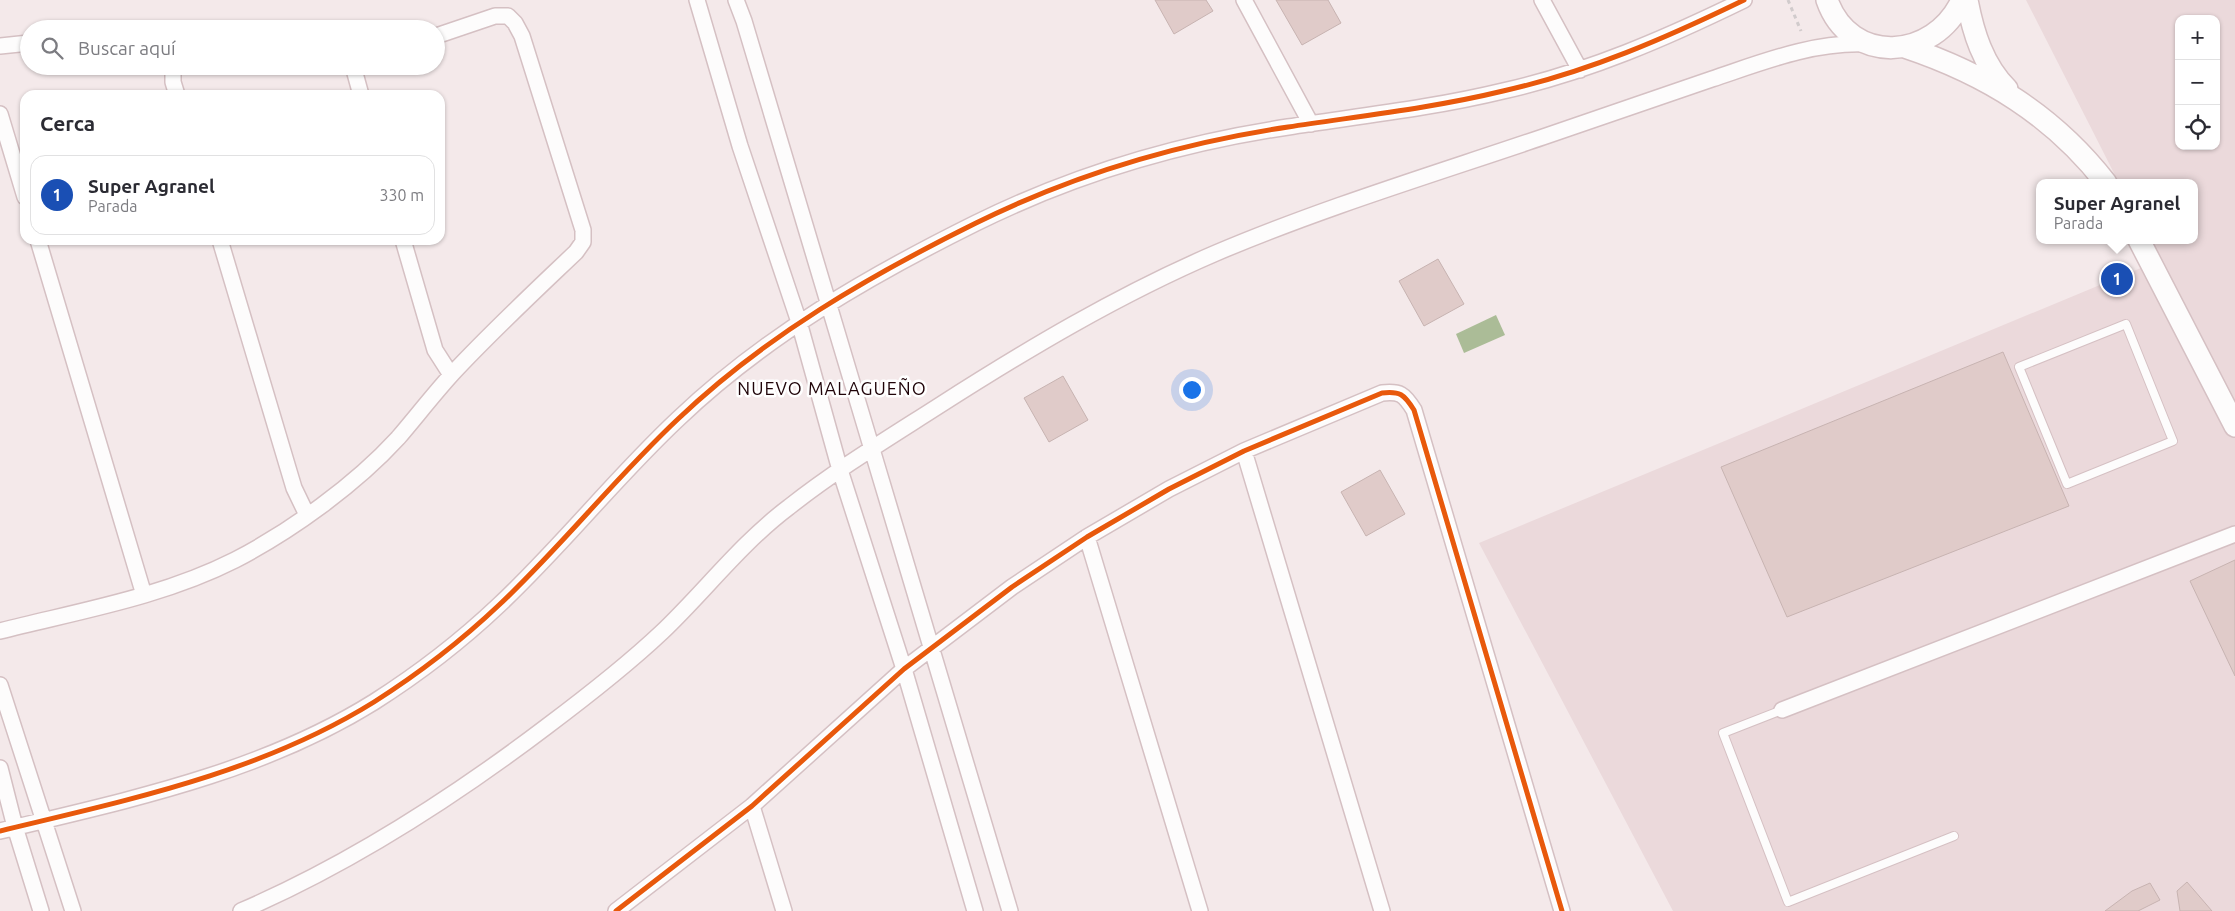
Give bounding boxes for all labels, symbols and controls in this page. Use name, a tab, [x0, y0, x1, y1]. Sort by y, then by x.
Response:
map controls	[2175, 15, 2220, 150]
button: +	[2175, 15, 2220, 60]
search box	[20, 20, 445, 75]
icon: search	[38, 34, 66, 62]
text: Buscar aquí	[78, 37, 176, 59]
button: −	[2175, 60, 2220, 105]
button: locate	[2175, 105, 2220, 150]
text: Cerca	[40, 111, 95, 135]
text: Super Agranel	[88, 175, 215, 197]
popup	[2036, 179, 2198, 244]
text: 1	[52, 186, 62, 204]
text: 330 m	[379, 186, 424, 204]
text: Super Agranel	[2054, 192, 2180, 214]
text: Parada	[88, 197, 138, 215]
text: Parada	[2054, 214, 2103, 232]
pin: 1	[2101, 260, 2133, 298]
district label: NUEVO MALAGUEÑO	[737, 377, 927, 398]
your location	[1179, 377, 1205, 403]

